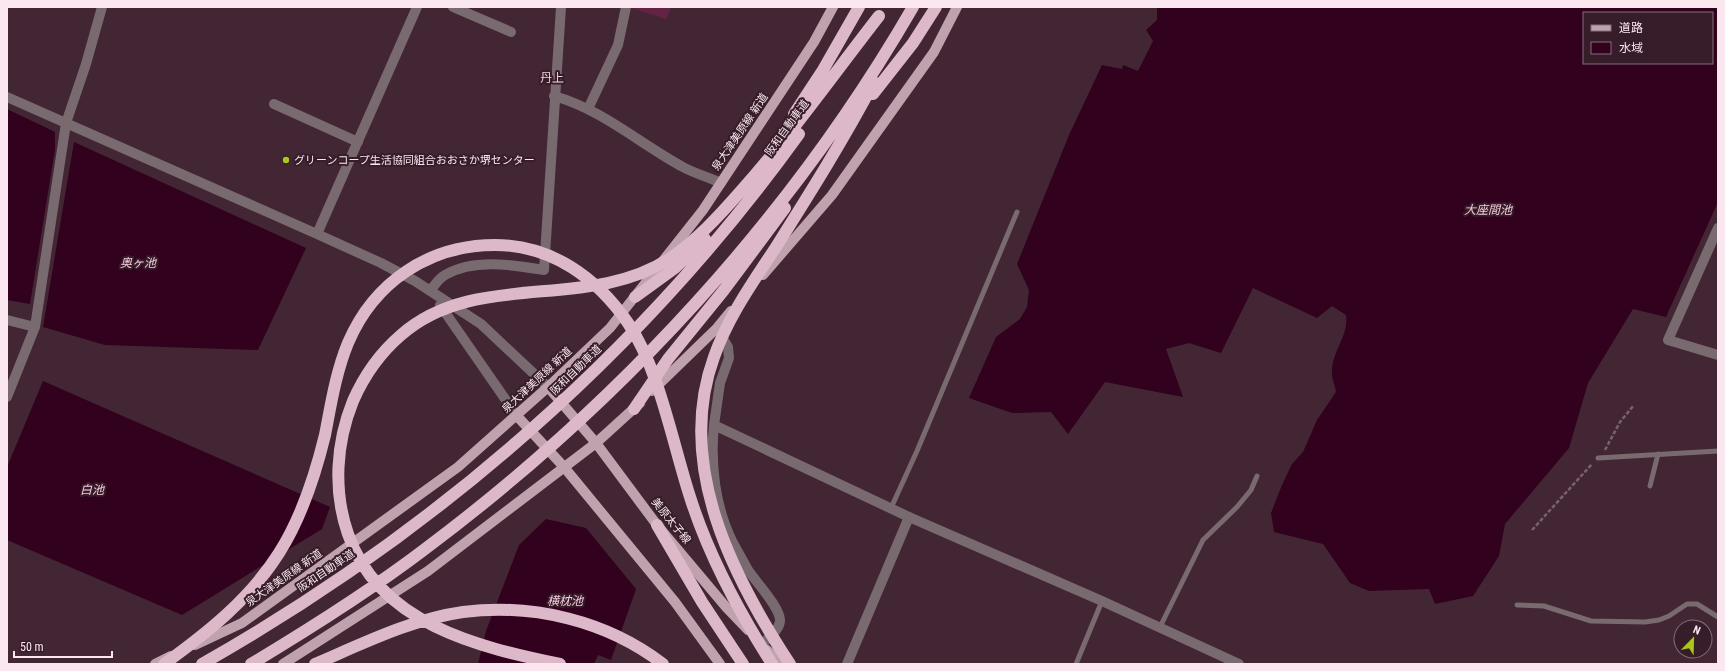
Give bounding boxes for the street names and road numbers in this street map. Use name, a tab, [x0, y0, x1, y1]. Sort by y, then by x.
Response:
street label: 泉大津美原線 新道	[709, 91, 771, 173]
street label: 阪和自動車道	[762, 97, 812, 159]
street label: 阪和自動車道	[548, 342, 604, 398]
street label: 泉大津美原線 新道	[499, 344, 575, 416]
street label: 美原太子線	[649, 496, 693, 546]
street label: 泉大津美原線 新道	[243, 547, 325, 609]
street label: 阪和自動車道	[295, 547, 357, 595]

